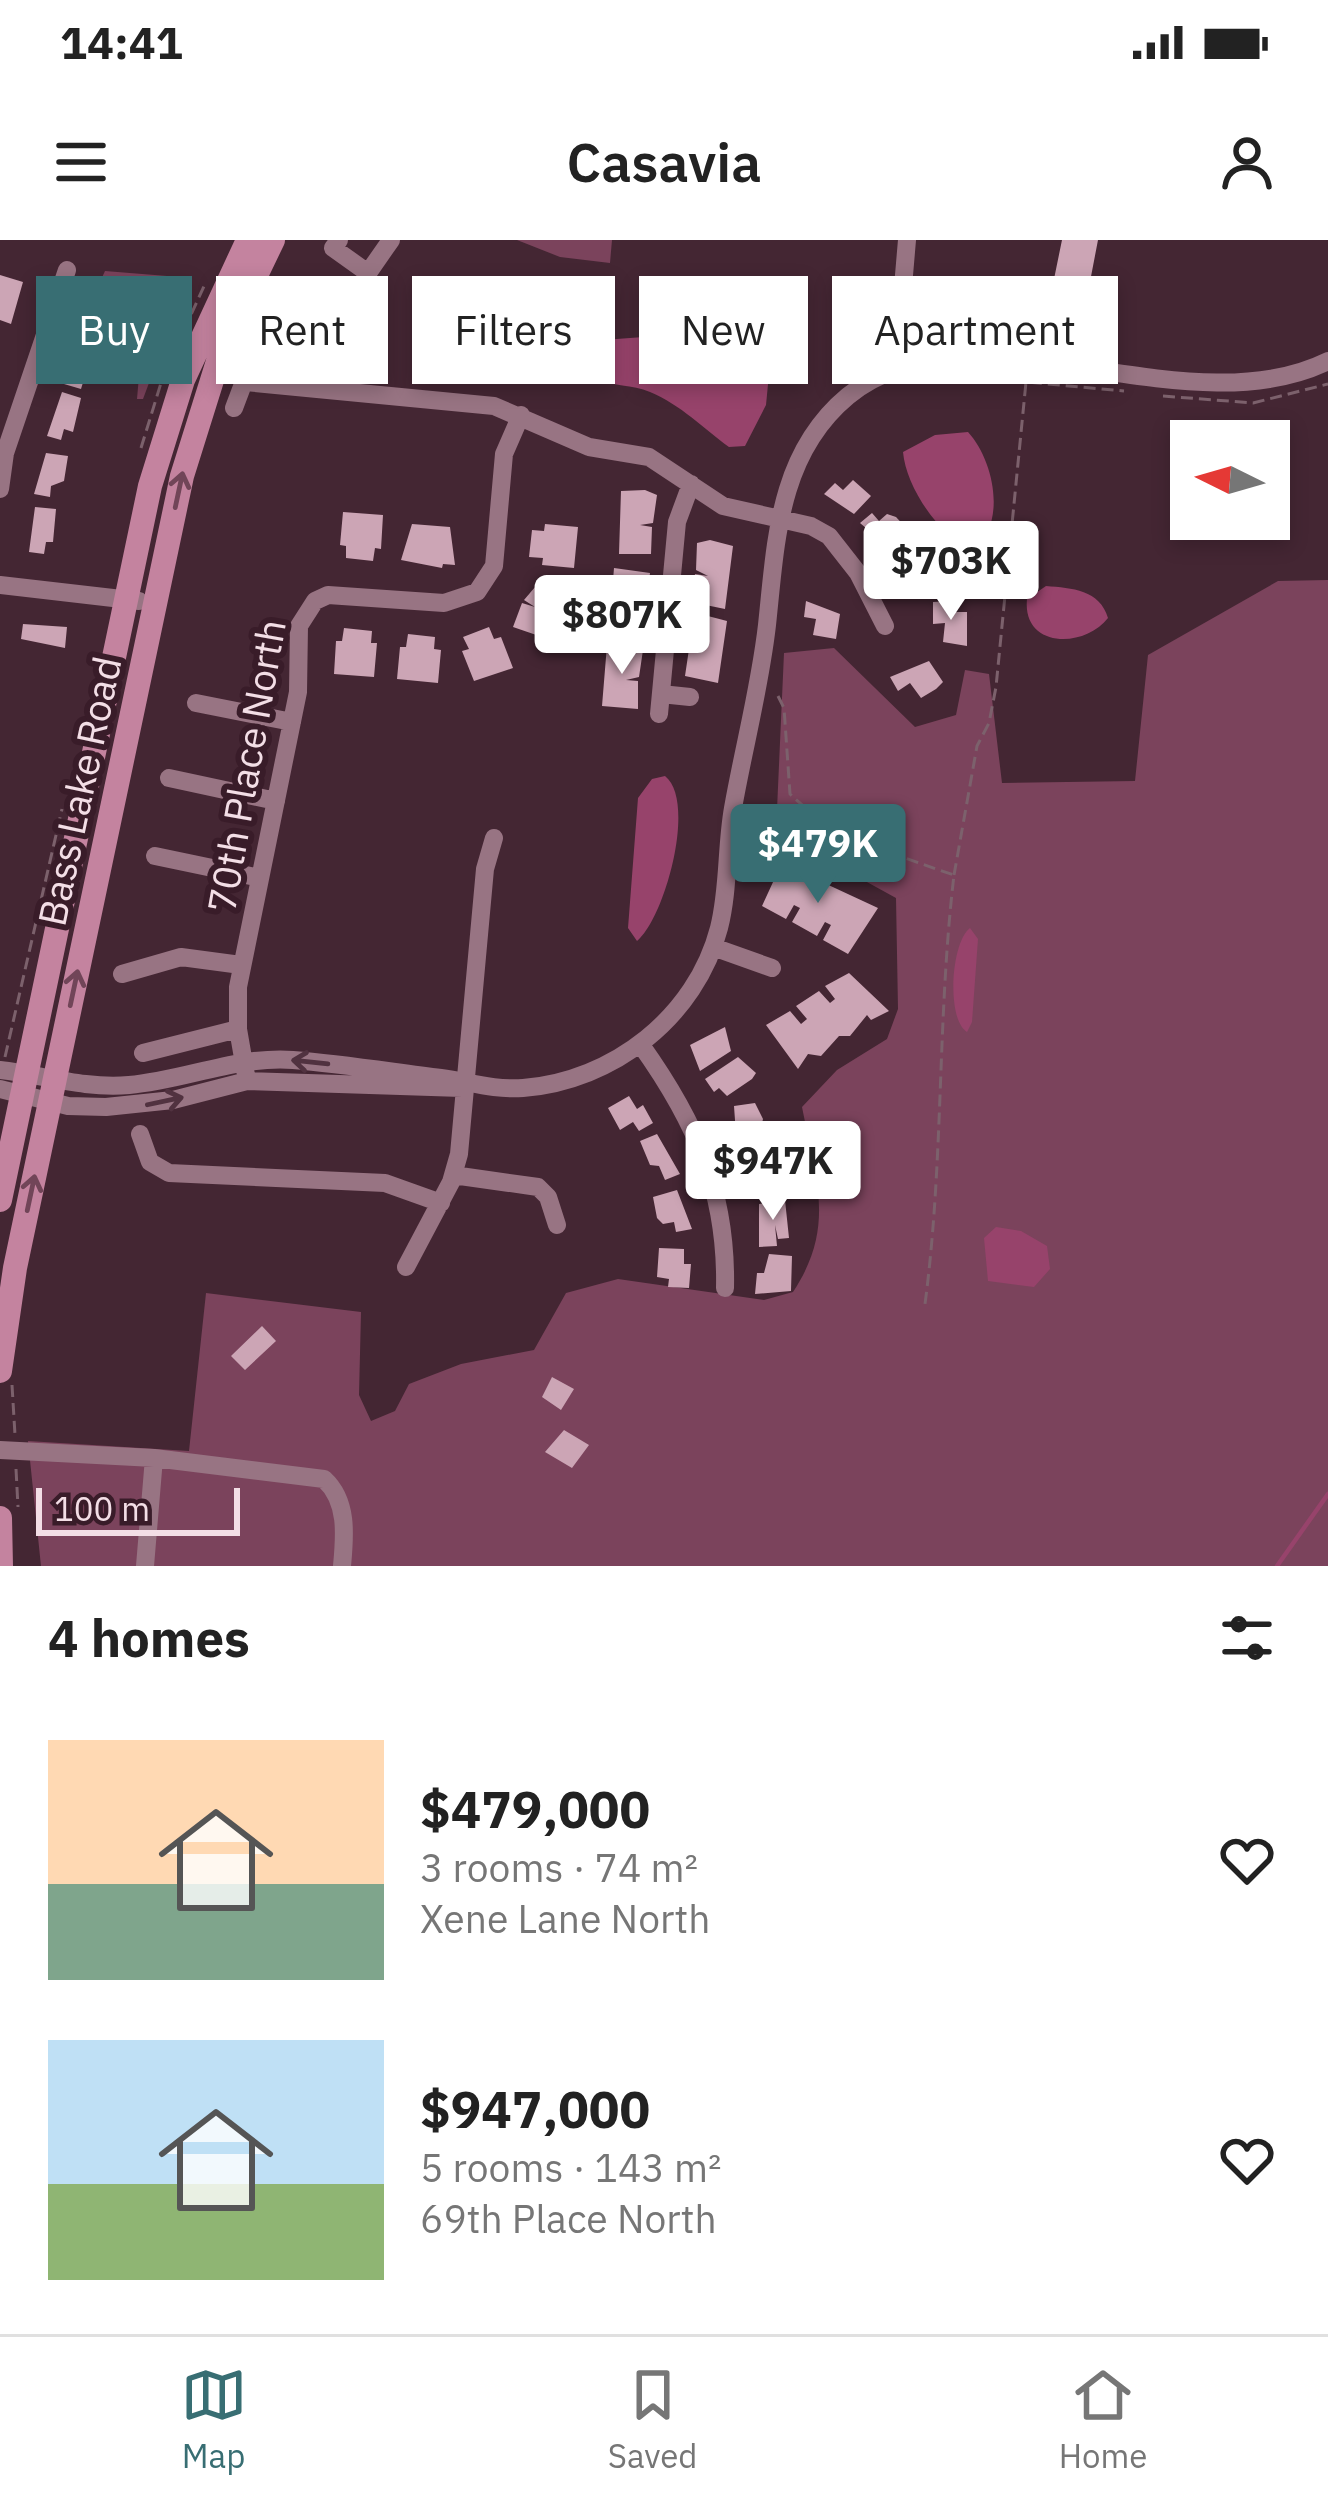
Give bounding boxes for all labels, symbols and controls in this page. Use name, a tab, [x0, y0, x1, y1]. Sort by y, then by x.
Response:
text: 14:41	[60, 13, 183, 71]
text: Casavia	[567, 127, 761, 197]
icon: menu	[48, 129, 114, 195]
icon: person	[1214, 129, 1280, 195]
chip: Buy	[36, 276, 192, 384]
chip: Rent	[216, 276, 388, 384]
chip: Filters	[412, 276, 615, 384]
chip: New	[639, 276, 808, 384]
chip: Apartment	[832, 276, 1118, 384]
north arrow	[1170, 420, 1290, 540]
map controls	[1170, 420, 1290, 540]
one-way arrow	[169, 471, 191, 510]
pin: $703K	[867, 521, 1035, 623]
text: $703K	[891, 534, 1011, 585]
pin: $807K	[538, 575, 706, 677]
text: $807K	[562, 588, 682, 639]
street label: 70th Place North	[195, 616, 297, 916]
street label: Bass Lake Road	[26, 652, 132, 930]
pin: $479K	[734, 804, 902, 906]
text: $479K	[758, 817, 878, 868]
one-way arrow	[63, 969, 86, 1007]
one-way arrow	[291, 1051, 330, 1073]
one-way arrow	[146, 1088, 184, 1111]
pin: $947K	[689, 1121, 857, 1223]
text: $947K	[713, 1134, 833, 1185]
one-way arrow	[20, 1175, 43, 1213]
scale bar	[36, 1482, 240, 1535]
text: 100 m	[54, 1487, 150, 1530]
text: 4 homes	[48, 1605, 250, 1671]
icon: filters	[1214, 1605, 1280, 1671]
text: $479,000	[420, 1776, 650, 1842]
icon: home	[144, 1788, 288, 1932]
icon: heart	[1214, 1827, 1280, 1893]
text: 3 rooms · 74 m²	[420, 1842, 698, 1893]
text: Xene Lane North	[420, 1893, 710, 1944]
text: $947,000	[420, 2076, 650, 2142]
icon: home	[144, 2088, 288, 2232]
icon: heart	[1214, 2127, 1280, 2193]
text: 5 rooms · 143 m²	[420, 2142, 722, 2193]
text: 69th Place North	[420, 2193, 717, 2244]
tab: Map	[181, 2362, 247, 2477]
tab: Saved	[608, 2362, 698, 2477]
tab: Home	[1059, 2362, 1147, 2477]

